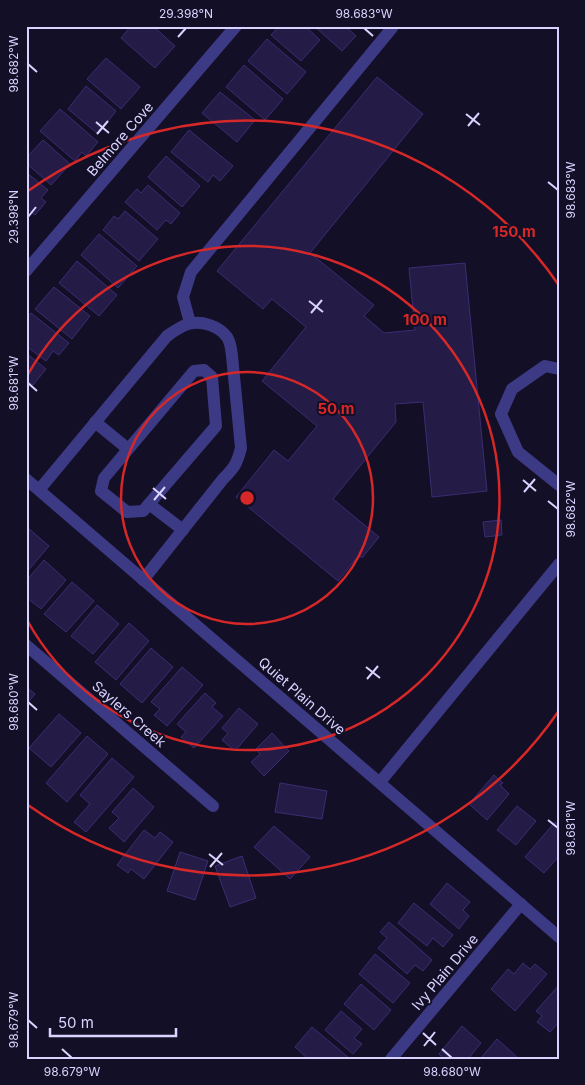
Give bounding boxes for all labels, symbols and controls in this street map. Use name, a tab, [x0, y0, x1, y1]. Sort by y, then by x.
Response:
text: 29.398°N	[159, 6, 213, 21]
text: 98.683°W	[335, 6, 393, 21]
text: 98.682°W	[6, 35, 21, 93]
street label: Belmore Cove	[83, 98, 156, 179]
text: 98.683°W	[563, 161, 578, 219]
text: 29.398°N	[6, 190, 21, 244]
text: 150 m	[492, 222, 536, 241]
text: 100 m	[403, 310, 447, 329]
text: 98.681°W	[6, 355, 21, 410]
text: 50 m	[318, 399, 354, 418]
text: 98.682°W	[563, 480, 578, 538]
centre of rings	[238, 489, 256, 507]
street label: Quiet Plain Drive	[255, 653, 349, 738]
text: 98.680°W	[6, 673, 21, 731]
street label: Saylers Creek	[89, 677, 170, 750]
text: 98.681°W	[563, 800, 578, 855]
street label: Ivy Plain Drive	[408, 930, 481, 1013]
text: 98.679°W	[6, 992, 21, 1048]
scale bar	[50, 1005, 176, 1037]
text: 50 m	[58, 1013, 94, 1032]
text: 98.679°W	[44, 1064, 100, 1079]
text: 98.680°W	[423, 1064, 481, 1079]

